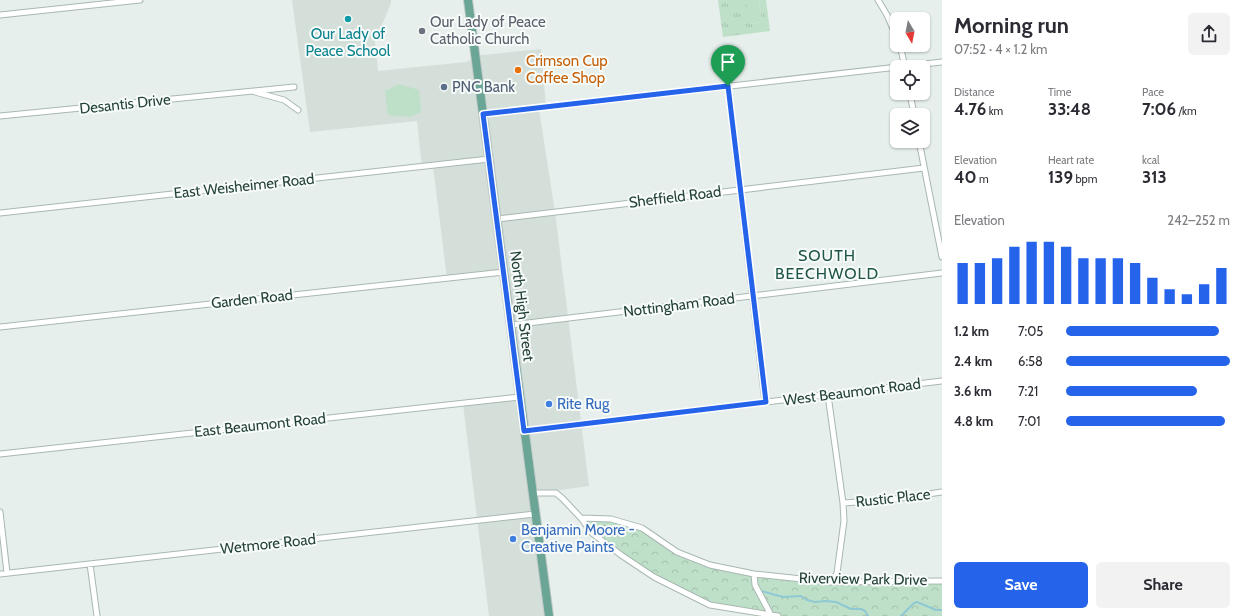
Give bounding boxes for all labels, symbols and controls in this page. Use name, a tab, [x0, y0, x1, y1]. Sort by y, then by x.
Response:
north arrow	[890, 12, 930, 52]
map controls	[890, 12, 930, 148]
text: Morning run	[954, 12, 1069, 39]
place label: Our Lady of Peace Catholic Church	[430, 13, 546, 48]
button: share	[1188, 13, 1230, 55]
marker: Our Lady of Peace School	[343, 14, 353, 24]
place label: Our Lady of Peace School	[306, 25, 391, 60]
marker: Our Lady of Peace Catholic Church	[417, 26, 427, 36]
text: 07:52 · 4 × 1.2 km	[954, 41, 1048, 57]
pin	[711, 45, 745, 86]
icon: arrive	[717, 51, 739, 73]
place label: Crimson Cup Coffee Shop	[526, 52, 608, 87]
button: locate	[890, 60, 930, 100]
marker: Crimson Cup Coffee Shop	[513, 65, 523, 75]
place label: PNC Bank	[452, 78, 515, 96]
marker: PNC Bank	[439, 82, 449, 92]
text: Distance	[954, 85, 995, 99]
text: Time	[1048, 85, 1071, 99]
text: Pace	[1142, 85, 1164, 99]
street label: Desantis Drive	[78, 90, 172, 118]
text: 4.76	[954, 99, 986, 119]
text: 33:48	[1048, 99, 1091, 119]
text: 7:06	[1142, 99, 1176, 119]
text: km	[986, 104, 1003, 118]
text: /km	[1176, 104, 1197, 118]
button: layers	[890, 108, 930, 148]
text: Elevation	[954, 153, 997, 167]
text: Heart rate	[1048, 153, 1094, 167]
text: kcal	[1142, 153, 1160, 167]
text: 40	[954, 167, 977, 187]
text: 139	[1048, 167, 1073, 187]
text: 313	[1142, 167, 1167, 187]
street label: East Weisheimer Road	[173, 170, 315, 202]
text: m	[977, 172, 989, 186]
text: bpm	[1073, 172, 1097, 186]
street label: Sheffield Road	[628, 182, 722, 212]
text: Elevation	[954, 212, 1005, 228]
text: 242–252 m	[1167, 212, 1230, 228]
district label: SOUTH BEECHWOLD	[775, 246, 879, 283]
street label: North High Street	[506, 250, 538, 362]
street label: Garden Road	[210, 286, 294, 312]
street label: Nottingham Road	[622, 289, 736, 321]
text: 1.2 km	[954, 323, 989, 339]
text: 7:05	[1018, 323, 1043, 339]
text: 2.4 km	[954, 353, 992, 369]
text: 6:58	[1018, 353, 1043, 369]
street label: West Beaumont Road	[782, 375, 922, 409]
text: 3.6 km	[954, 383, 992, 399]
text: 7:21	[1018, 383, 1038, 399]
place label: Rite Rug	[557, 395, 610, 413]
marker: Rite Rug	[544, 399, 554, 409]
street label: East Beaumont Road	[193, 409, 327, 441]
text: 4.8 km	[954, 413, 993, 429]
text: 7:01	[1018, 413, 1041, 429]
street label: Rustic Place	[855, 485, 932, 511]
place label: Benjamin Moore - Creative Paints	[521, 521, 635, 556]
street label: Wetmore Road	[219, 530, 317, 558]
marker: Benjamin Moore - Creative Paints	[508, 534, 518, 544]
button: Save	[954, 562, 1088, 608]
button: Share	[1096, 562, 1230, 608]
street label: Riverview Park Drive	[799, 569, 928, 589]

